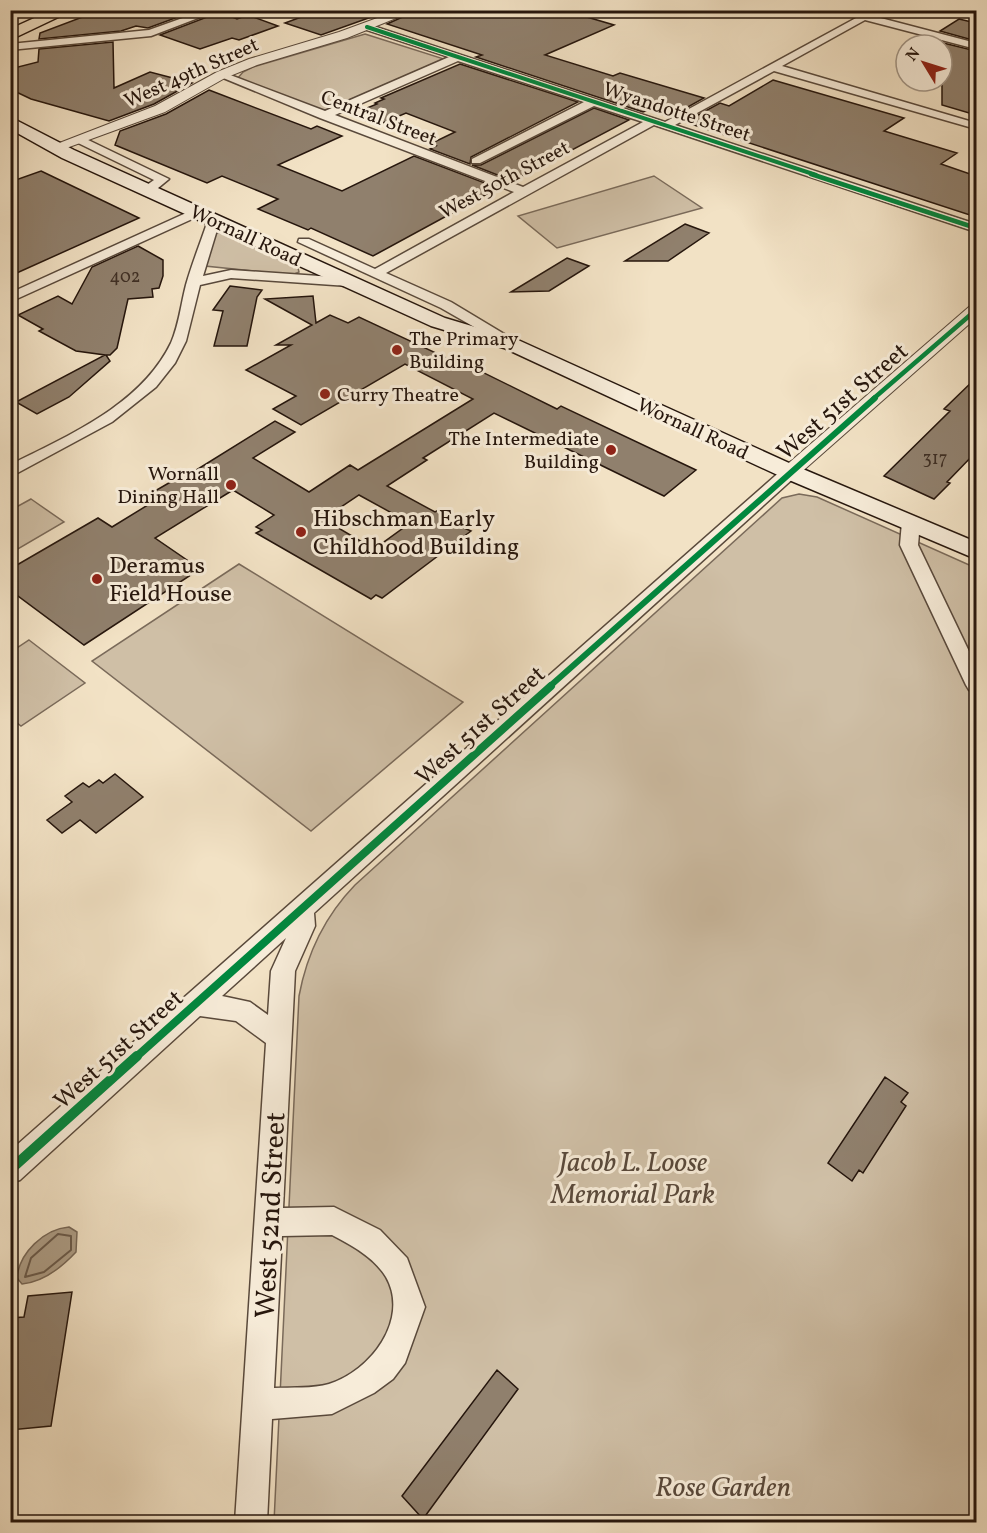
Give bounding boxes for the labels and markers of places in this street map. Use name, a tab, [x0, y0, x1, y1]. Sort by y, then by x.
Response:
place label: The Primary Building	[409, 326, 519, 377]
marker: The Primary Building	[390, 343, 404, 357]
place label: Curry Theatre	[337, 382, 459, 410]
marker: Curry Theatre	[318, 387, 332, 401]
place label: The Intermediate Building	[448, 426, 599, 477]
marker: The Intermediate Building	[604, 443, 618, 457]
place label: Wornall Dining Hall	[117, 461, 219, 512]
marker: Wornall Dining Hall	[224, 478, 238, 492]
place label: Hibschman Early Childhood Building	[313, 503, 519, 565]
marker: Hibschman Early Childhood Building	[294, 525, 308, 539]
place label: Deramus Field House	[109, 550, 232, 612]
marker: Deramus Field House	[90, 572, 104, 586]

